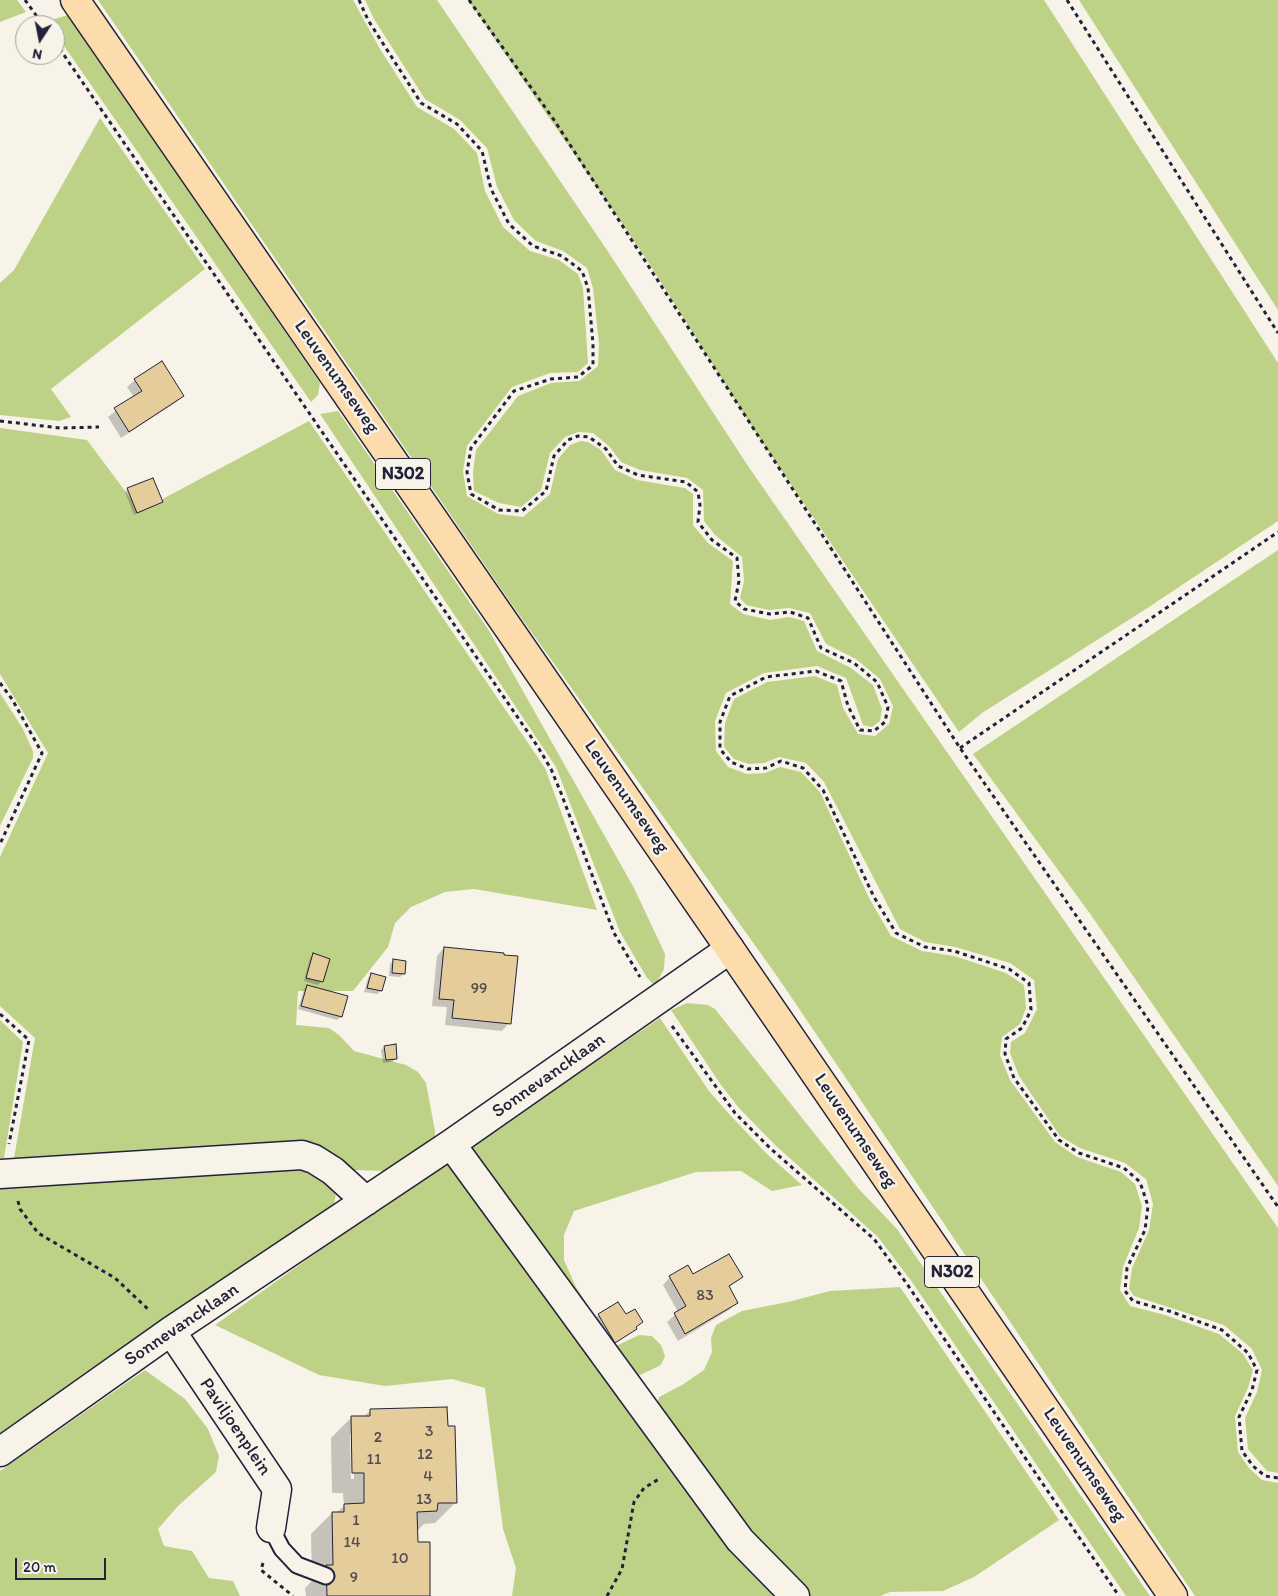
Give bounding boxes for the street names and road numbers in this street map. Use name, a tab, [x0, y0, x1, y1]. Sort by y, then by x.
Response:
street label: Leuvenumseweg	[289, 316, 383, 438]
road number: N302	[376, 458, 430, 489]
street label: Leuvenumseweg	[579, 736, 673, 858]
street label: Sonnevancklaan	[488, 1029, 610, 1123]
street label: Leuvenumseweg	[808, 1070, 902, 1192]
road number: N302	[924, 1256, 980, 1288]
street label: Sonnevancklaan	[121, 1278, 243, 1372]
street label: Paviljoenplein	[194, 1374, 276, 1480]
street label: Leuvenumseweg	[1037, 1404, 1131, 1526]

